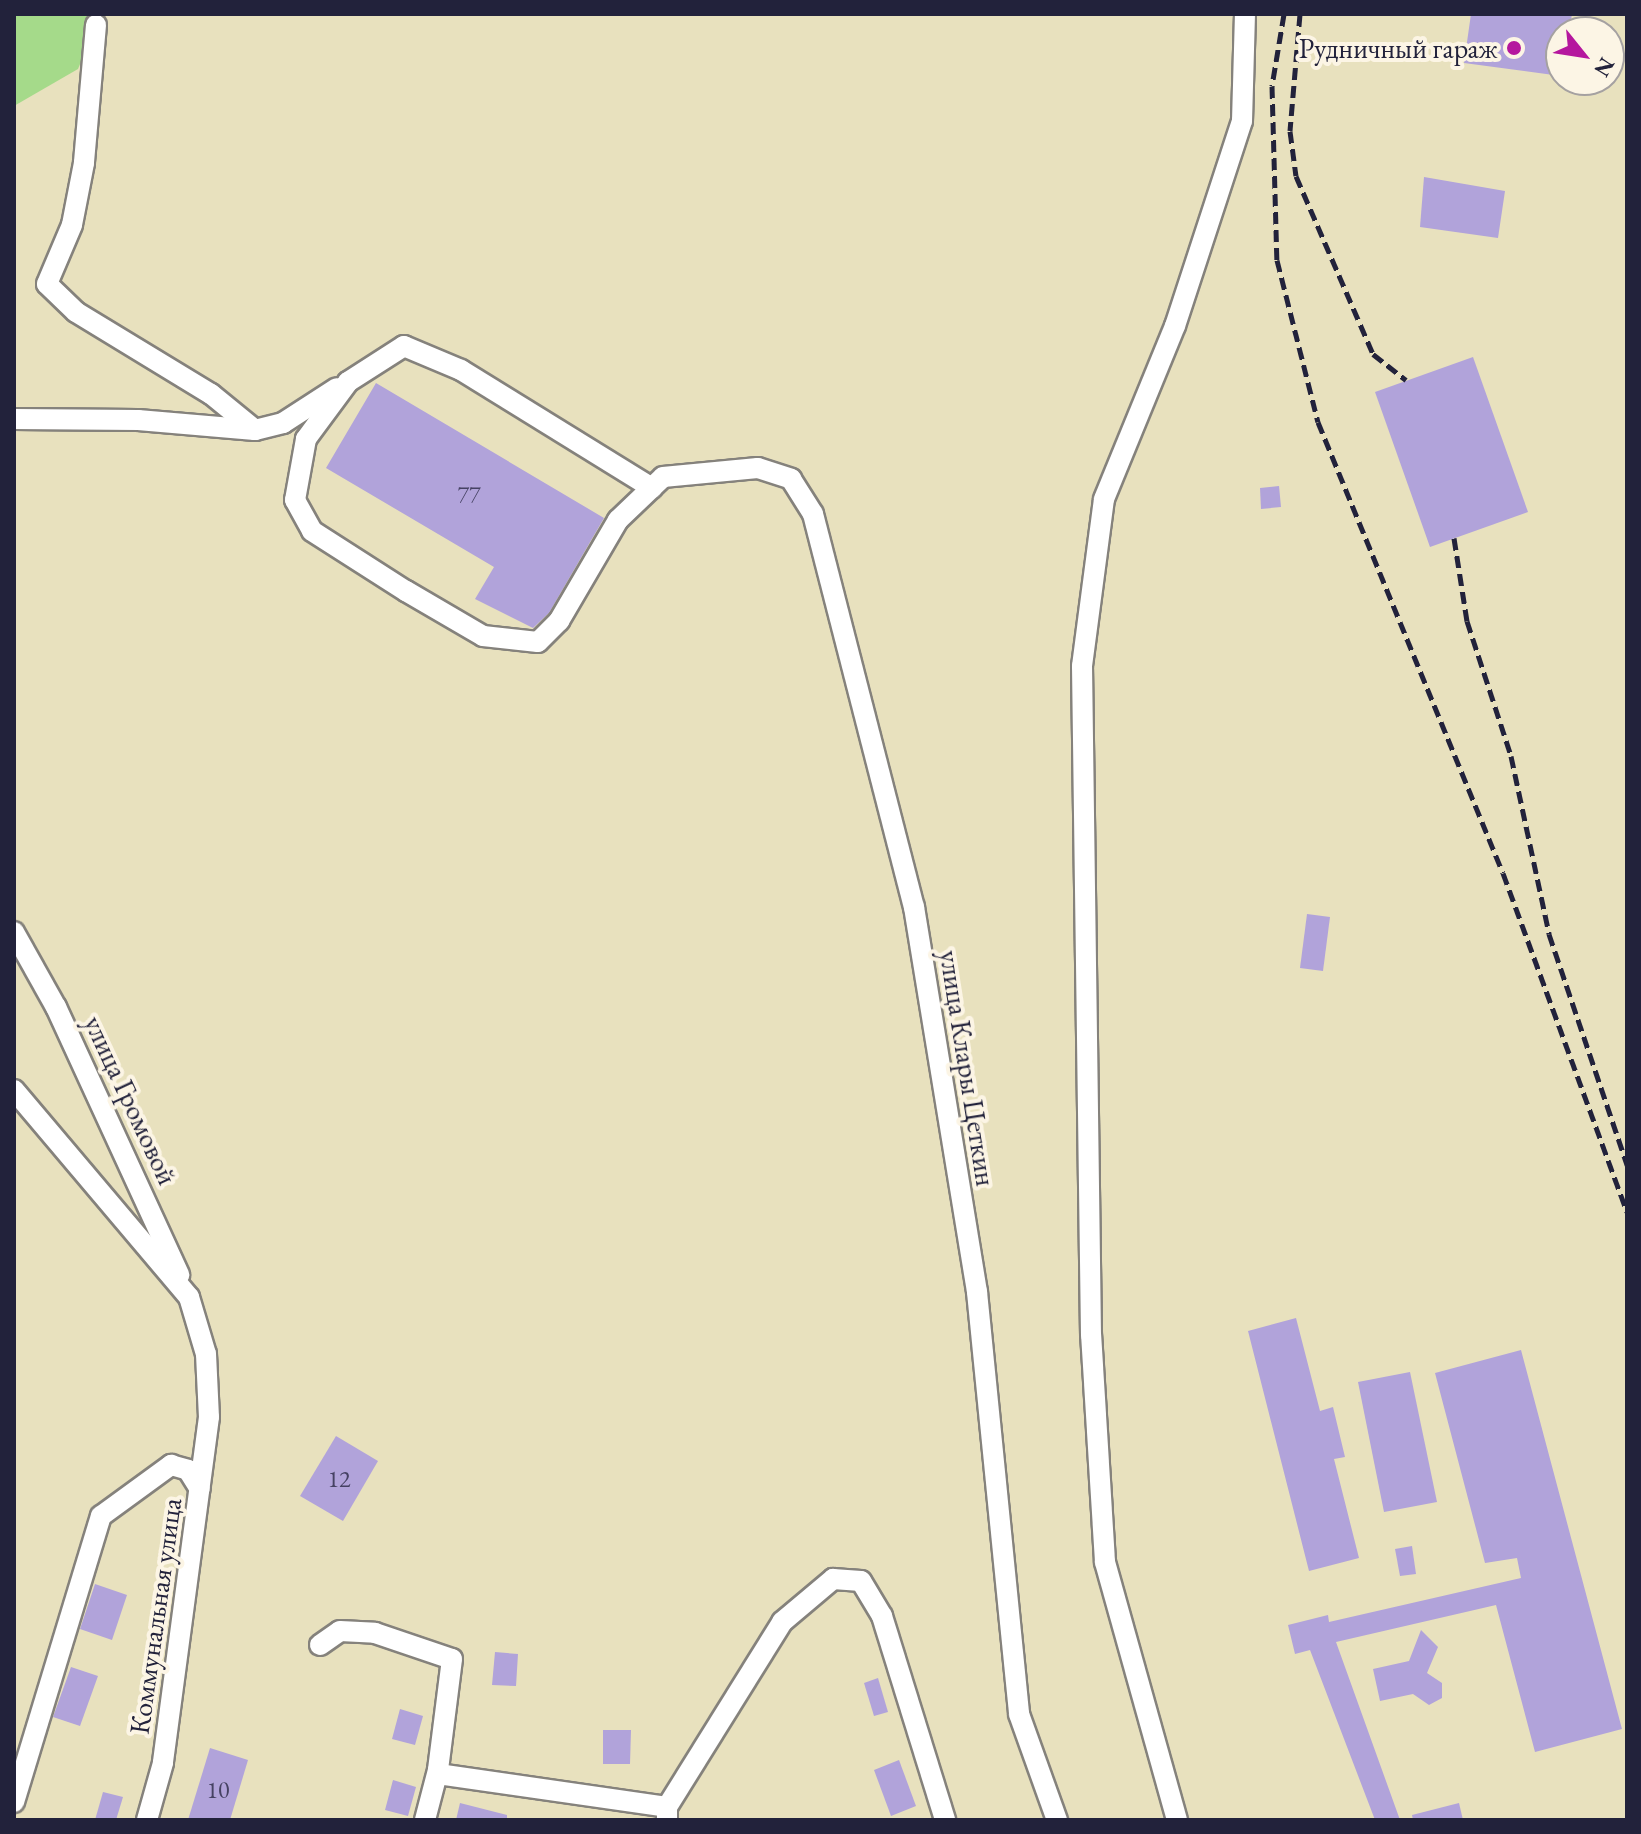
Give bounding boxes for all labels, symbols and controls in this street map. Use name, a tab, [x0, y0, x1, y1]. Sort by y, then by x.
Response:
north arrow	[1545, 16, 1625, 96]
place label: Рудничный гараж	[1299, 31, 1498, 65]
marker: Рудничный гараж	[1505, 39, 1523, 57]
text: N	[1587, 52, 1621, 82]
house number: 77	[457, 481, 481, 509]
street label: улица Клары Цеткин	[933, 948, 1003, 1188]
street label: улица Громовой	[77, 1010, 185, 1190]
house number: 12	[327, 1465, 351, 1493]
street label: Коммунальная улица	[122, 1496, 188, 1736]
house number: 10	[206, 1776, 230, 1804]

